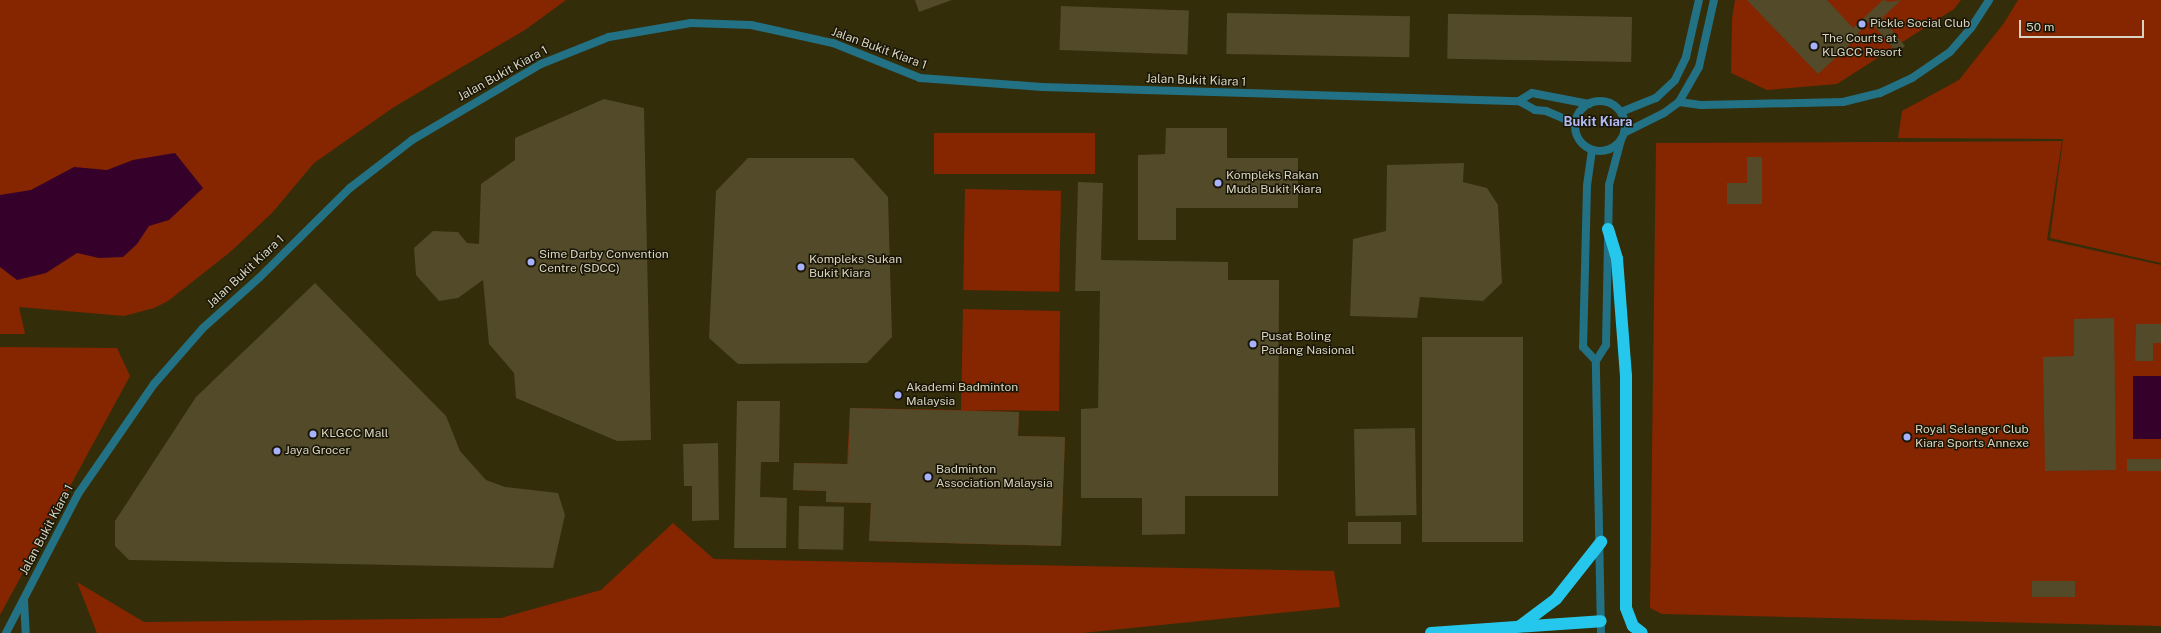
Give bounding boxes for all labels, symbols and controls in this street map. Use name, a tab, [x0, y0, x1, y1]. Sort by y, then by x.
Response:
scale bar	[2021, 12, 2146, 38]
place label: Pickle Social Club	[1870, 17, 1970, 31]
marker: Pickle Social Club	[1857, 19, 1867, 29]
text: 50 m	[2026, 20, 2054, 34]
street label: Jalan Bukit Kiara 1	[829, 25, 929, 73]
place label: The Courts at KLGCC Resort	[1822, 32, 1902, 60]
marker: The Courts at KLGCC Resort	[1809, 41, 1819, 51]
street label: Jalan Bukit Kiara 1	[456, 43, 550, 105]
street label: Jalan Bukit Kiara 1	[1146, 72, 1246, 90]
district label: Bukit Kiara	[1564, 114, 1632, 130]
place label: Kompleks Rakan Muda Bukit Kiara	[1226, 169, 1322, 197]
marker: Kompleks Rakan Muda Bukit Kiara	[1213, 178, 1223, 188]
street label: Jalan Bukit Kiara 1	[204, 232, 288, 312]
place label: Sime Darby Convention Centre (SDCC)	[539, 248, 669, 276]
place label: Kompleks Sukan Bukit Kiara	[809, 253, 902, 281]
marker: Sime Darby Convention Centre (SDCC)	[526, 257, 536, 267]
marker: Kompleks Sukan Bukit Kiara	[796, 262, 806, 272]
place label: Pusat Boling Padang Nasional	[1261, 330, 1355, 358]
marker: Pusat Boling Padang Nasional	[1248, 339, 1258, 349]
place label: Akademi Badminton Malaysia	[906, 381, 1018, 409]
marker: Akademi Badminton Malaysia	[893, 390, 903, 400]
place label: Royal Selangor Club Kiara Sports Annexe	[1915, 423, 2029, 451]
place label: KLGCC Mall	[321, 427, 388, 441]
marker: KLGCC Mall	[308, 429, 318, 439]
marker: Royal Selangor Club Kiara Sports Annexe	[1902, 432, 1912, 442]
place label: Jaya Grocer	[285, 444, 350, 458]
marker: Jaya Grocer	[272, 446, 282, 456]
place label: Badminton Association Malaysia	[936, 463, 1053, 491]
marker: Badminton Association Malaysia	[923, 472, 933, 482]
street label: Jalan Bukit Kiara 1	[17, 482, 77, 578]

